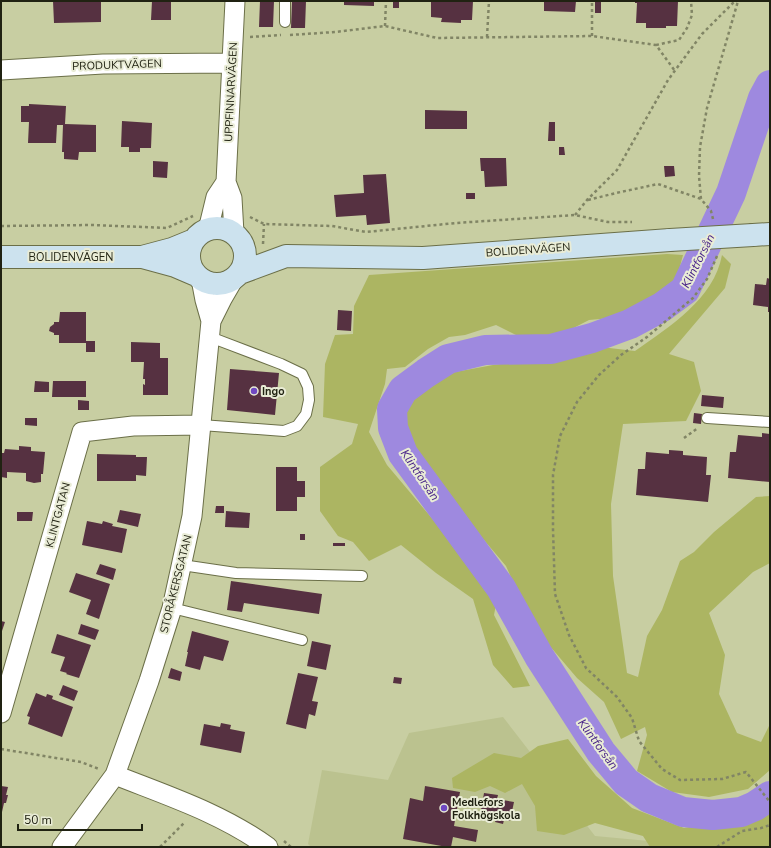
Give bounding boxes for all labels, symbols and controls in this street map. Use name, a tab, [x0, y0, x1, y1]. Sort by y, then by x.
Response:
street label: UPPFINNARVÄGEN	[221, 42, 241, 142]
street label: PRODUKTVÄGEN	[72, 56, 162, 74]
water label: Klintforsån	[678, 231, 719, 291]
street label: BOLIDENVÄGEN	[485, 240, 571, 260]
street label: BOLIDENVÄGEN	[29, 250, 113, 265]
place label: Ingo	[262, 384, 285, 399]
marker: Ingo	[249, 386, 259, 396]
water label: Klintforsån	[397, 446, 443, 504]
street label: KLINTGATAN	[42, 481, 74, 549]
street label: STORÅKERSGATAN	[156, 533, 195, 635]
water label: Klintforsån	[574, 716, 622, 773]
place label: Medlefors Folkhögskola	[452, 795, 520, 823]
marker: Medlefors Folkhögskola	[439, 803, 449, 813]
scale bar	[18, 806, 142, 832]
text: 50 m	[24, 812, 52, 828]

